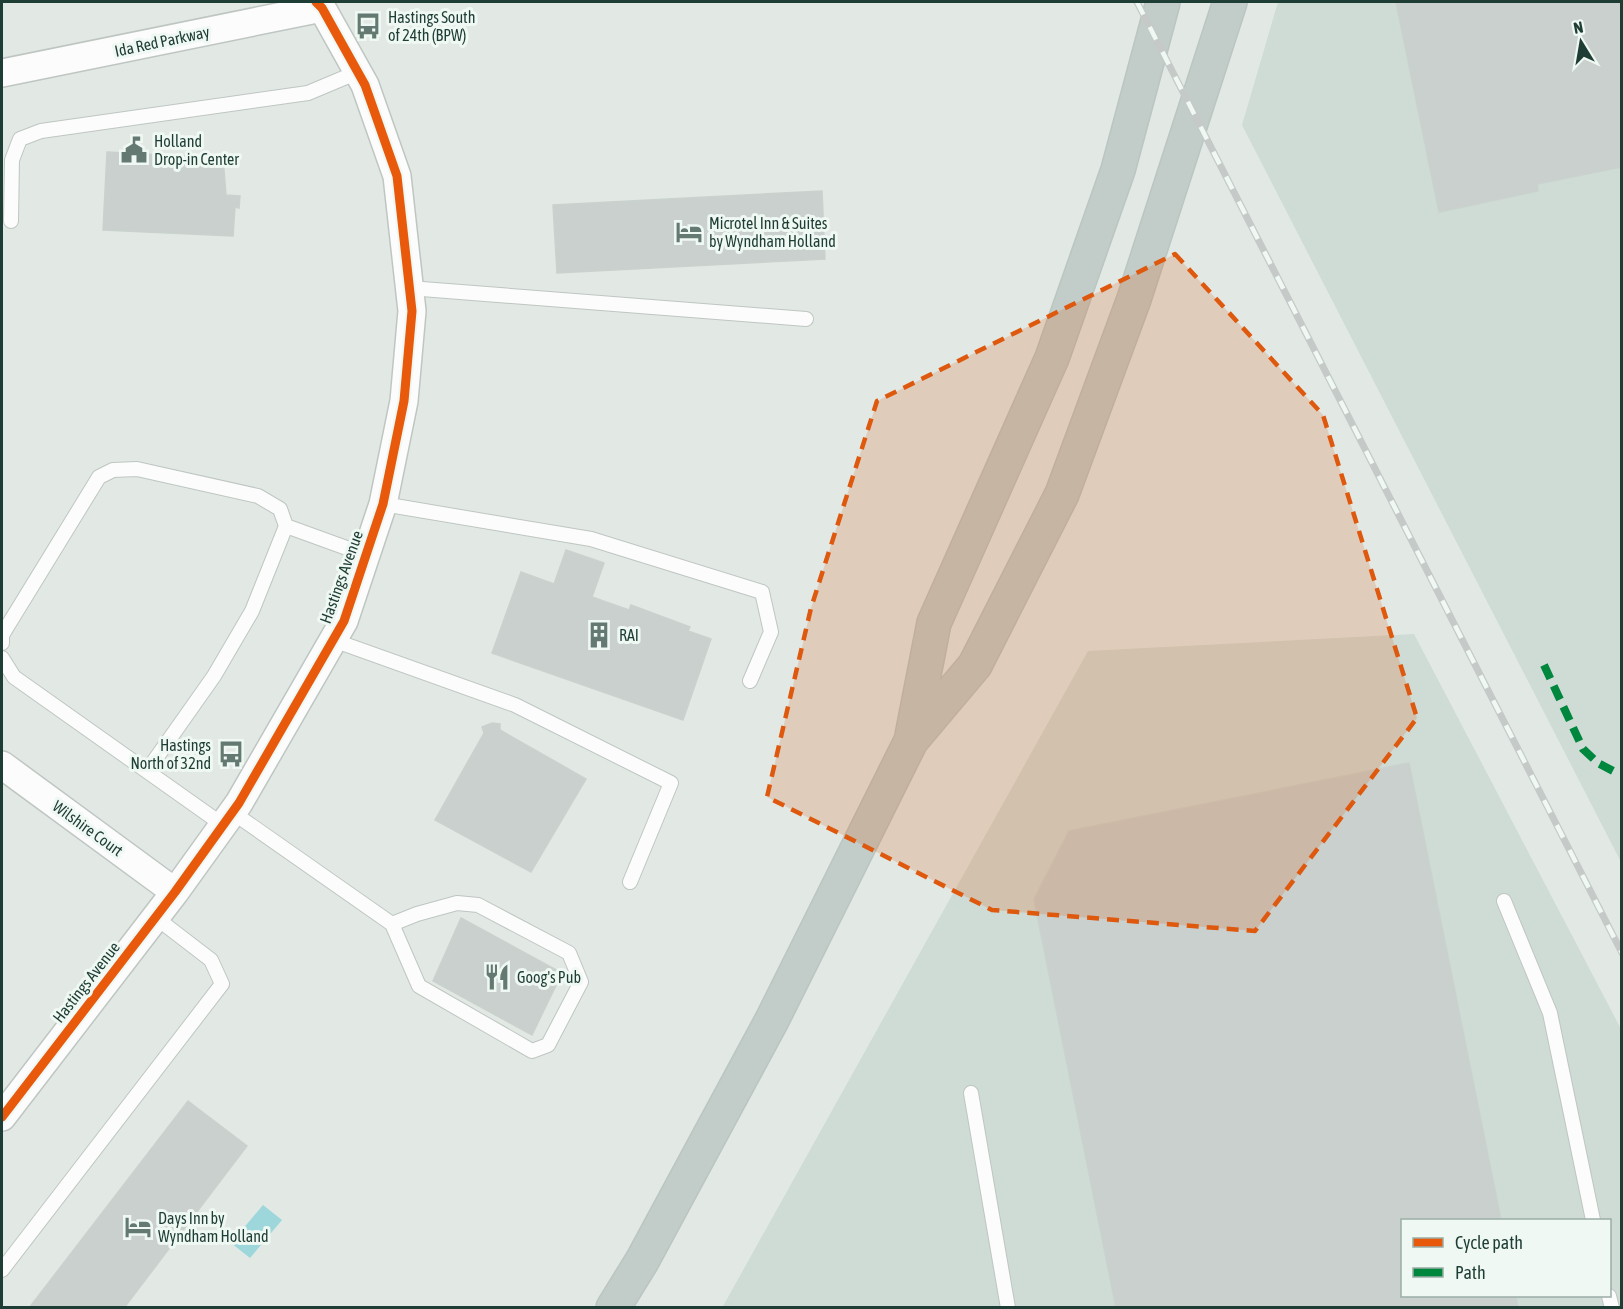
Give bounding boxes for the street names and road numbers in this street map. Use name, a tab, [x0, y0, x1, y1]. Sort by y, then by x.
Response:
street label: Ida Red Parkway	[113, 22, 212, 61]
street label: Hastings Avenue	[316, 528, 367, 626]
street label: Wilshire Court	[49, 797, 127, 860]
street label: Hastings Avenue	[49, 938, 124, 1027]

